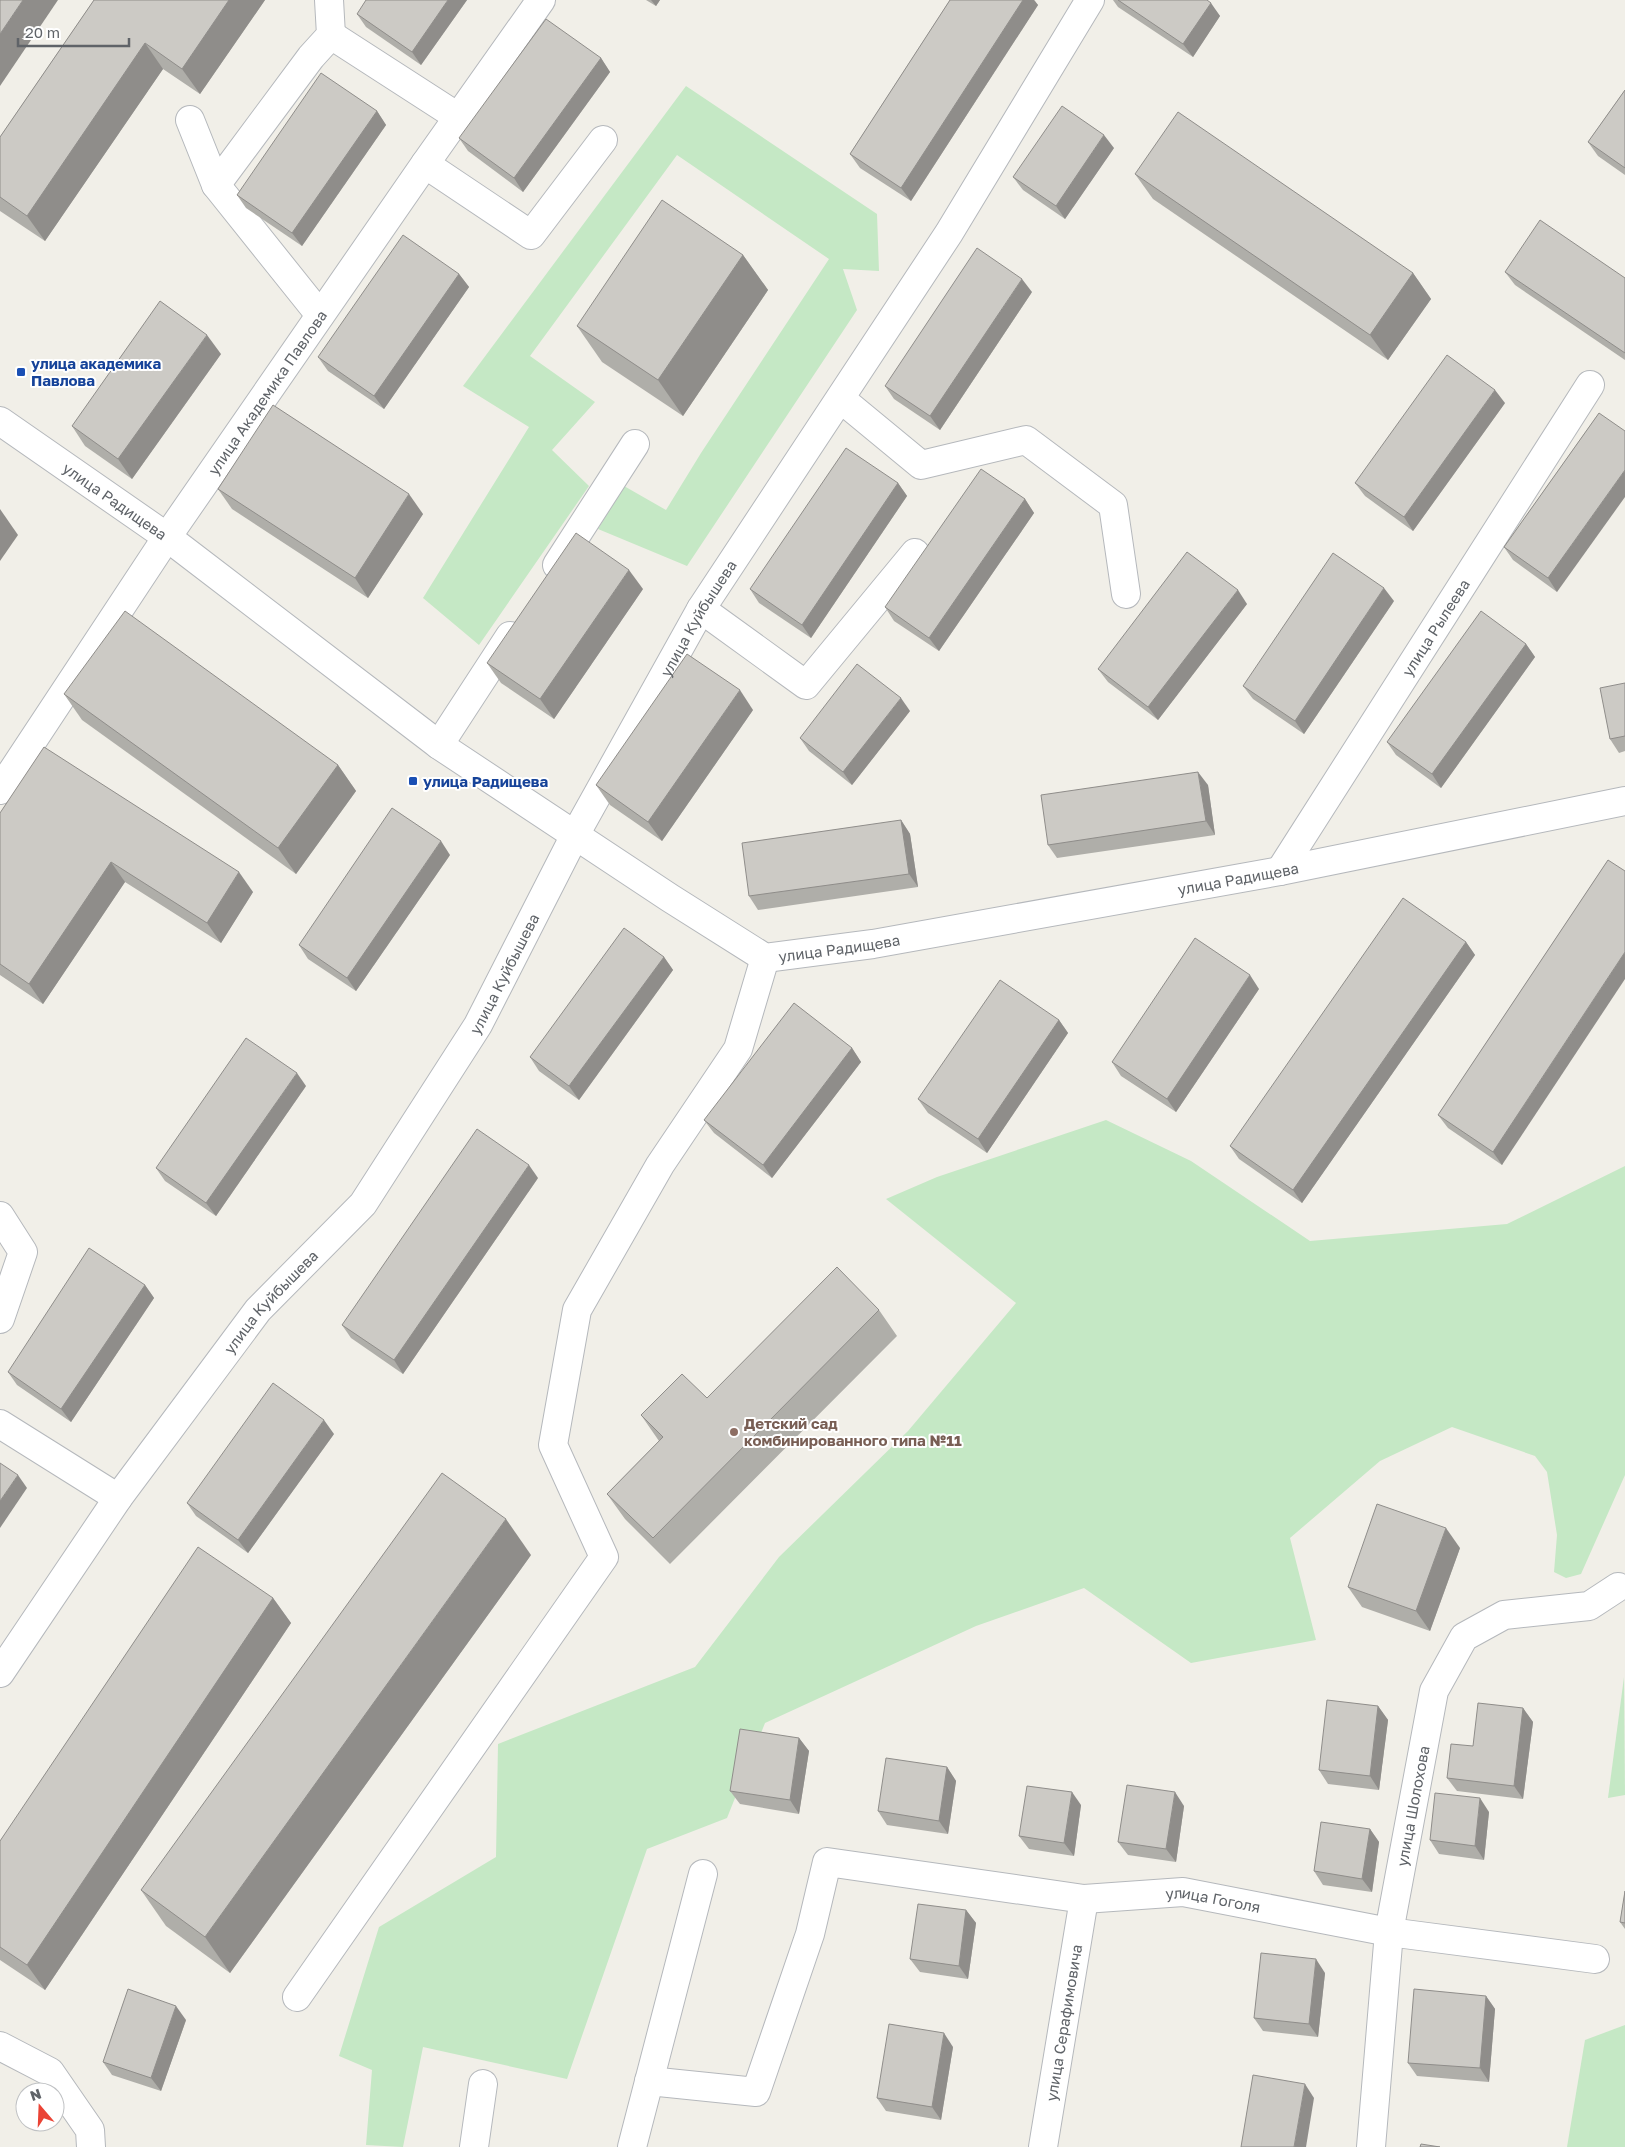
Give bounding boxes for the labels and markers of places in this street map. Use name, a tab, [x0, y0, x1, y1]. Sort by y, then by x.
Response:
place label: улица академика Павлова	[31, 354, 161, 389]
marker: улица академика Павлова	[15, 366, 27, 378]
place label: улица Радищева	[423, 772, 549, 790]
marker: улица Радищева	[407, 775, 419, 787]
place label: Детский сад комбинированного типа №11	[744, 1414, 962, 1449]
marker: Детский сад комбинированного типа №11	[728, 1426, 740, 1438]

